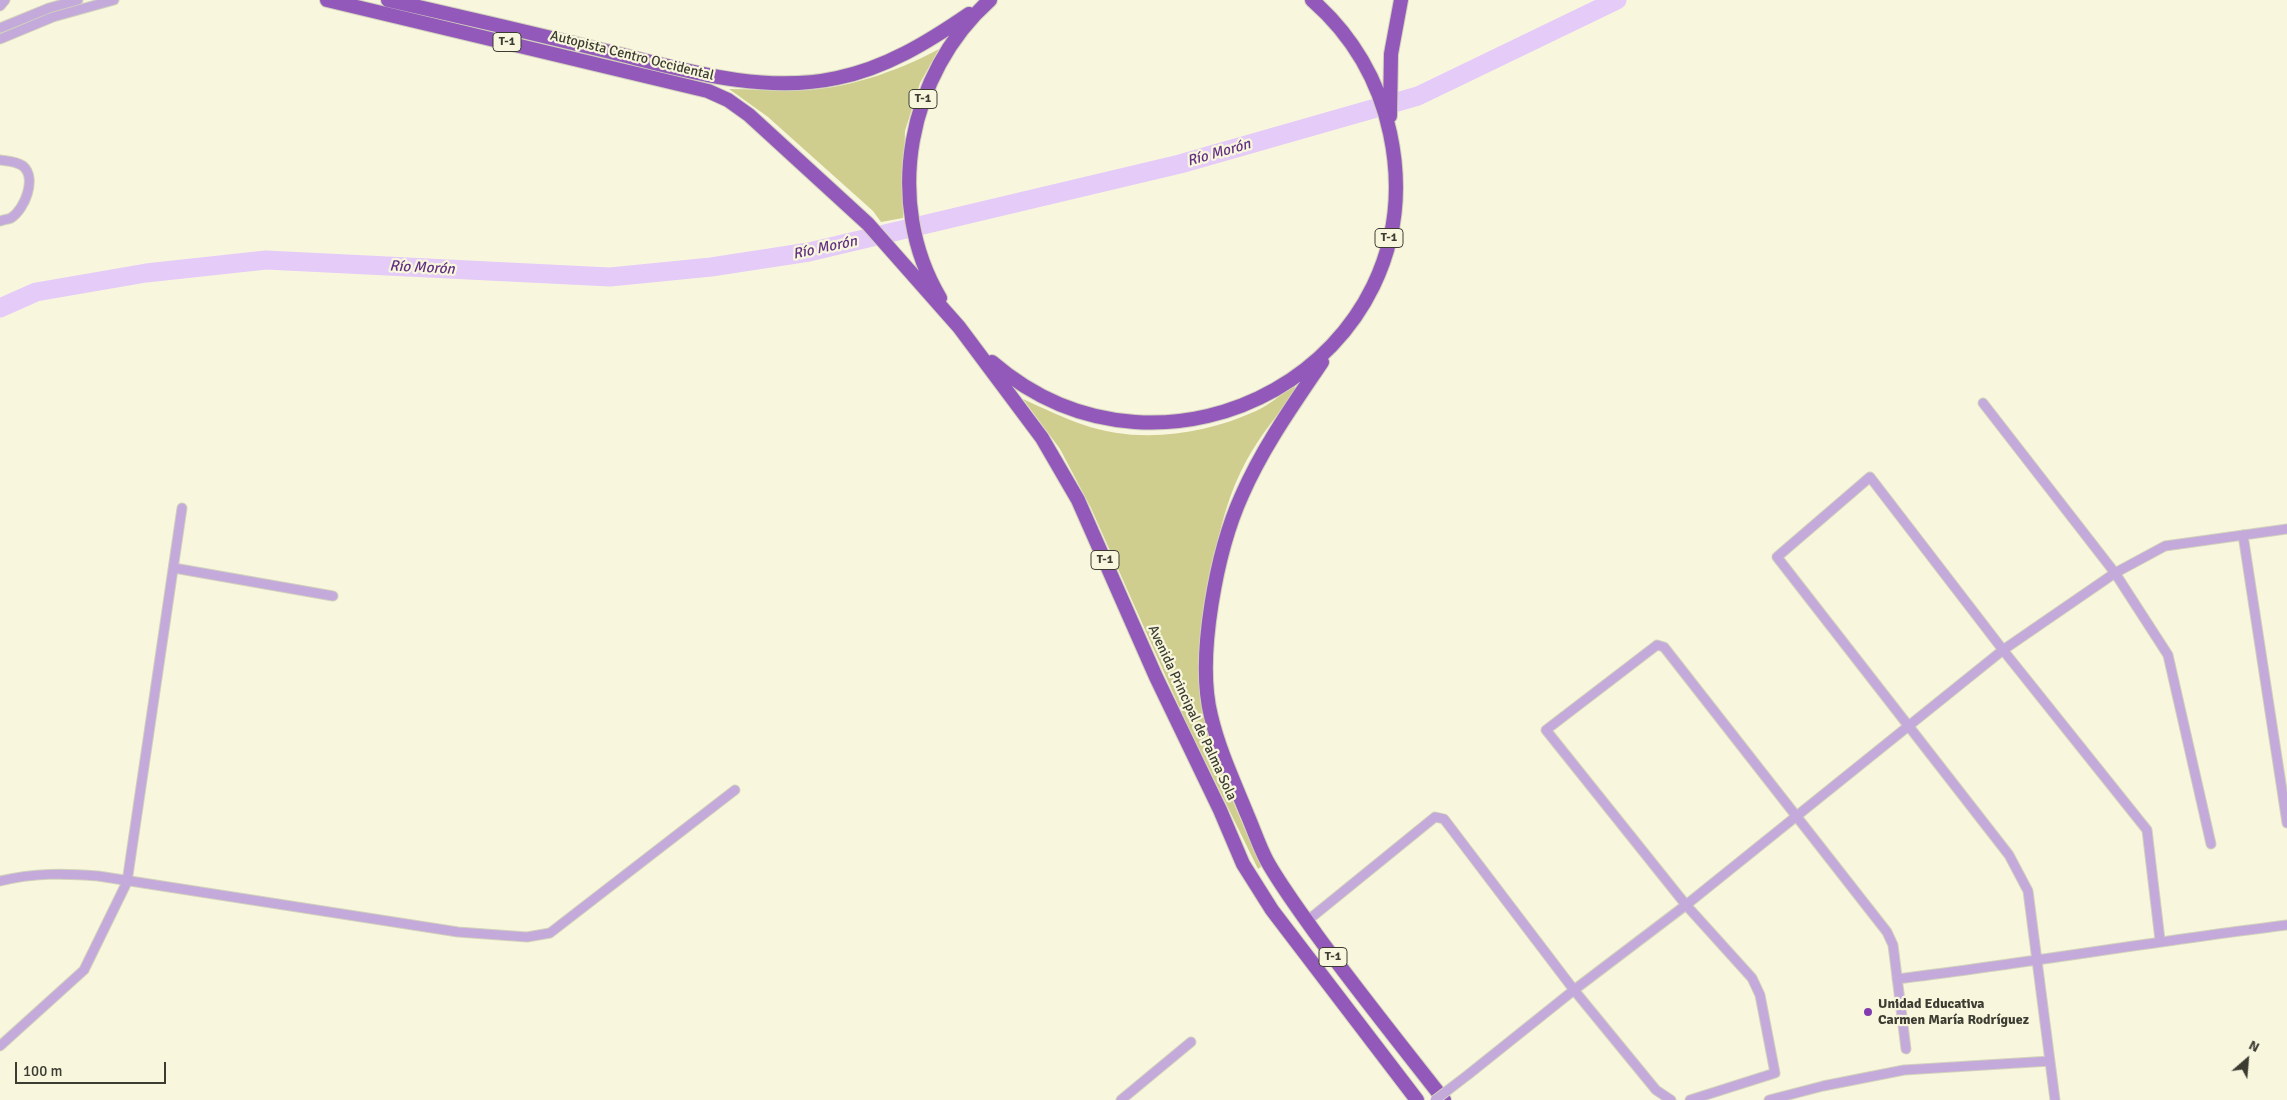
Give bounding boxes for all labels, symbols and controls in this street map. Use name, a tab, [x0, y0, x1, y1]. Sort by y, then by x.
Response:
street label: Autopista Centro Occidental	[548, 28, 716, 84]
road number: T-1	[493, 32, 521, 52]
road number: T-1	[909, 90, 937, 108]
water label: Río Morón	[1185, 135, 1253, 171]
road number: T-1	[1375, 228, 1403, 248]
water label: Río Morón	[791, 232, 859, 264]
water label: Río Morón	[389, 257, 455, 279]
road number: T-1	[1091, 550, 1119, 570]
street label: Avenida Principal de Palma Sola	[1144, 623, 1240, 803]
road number: T-1	[1319, 948, 1347, 966]
place label: Unidad Educativa Carmen María Rodríguez	[1878, 996, 2029, 1028]
marker: Unidad Educativa Carmen María Rodríguez	[1862, 1006, 1874, 1018]
north arrow	[2222, 1035, 2272, 1085]
text: N	[2246, 1036, 2262, 1056]
scale bar	[18, 1052, 169, 1084]
text: 100 m	[23, 1062, 63, 1080]

